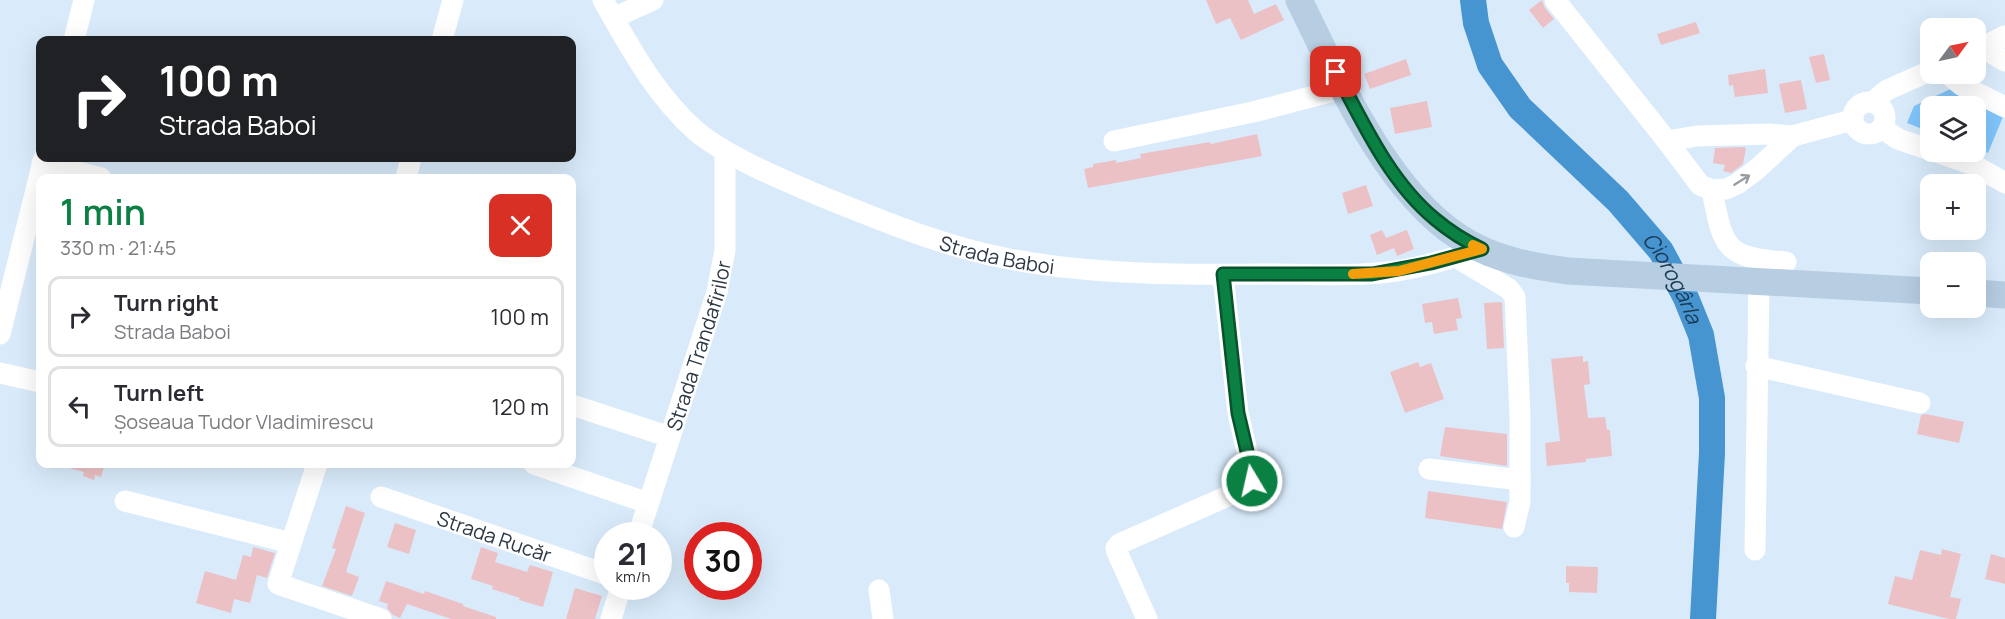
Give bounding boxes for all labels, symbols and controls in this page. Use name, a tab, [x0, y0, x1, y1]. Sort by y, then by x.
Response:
north arrow	[1920, 18, 1986, 84]
map controls	[1920, 18, 1986, 318]
pin	[1310, 46, 1361, 97]
text: 100 m	[159, 51, 279, 109]
icon: arrive	[1319, 55, 1352, 88]
icon: right	[60, 60, 138, 138]
button: layers	[1920, 96, 1986, 162]
text: Strada Baboi	[159, 106, 317, 143]
one-way arrow	[1733, 173, 1750, 185]
button: +	[1920, 174, 1986, 240]
text: 1 min	[60, 187, 146, 236]
button: close	[489, 194, 552, 257]
water label: Ciorogârla	[1637, 226, 1709, 329]
street label: Strada Baboi	[936, 229, 1056, 279]
text: 330 m · 21:45	[60, 234, 176, 261]
button: −	[1920, 252, 1986, 318]
street label: Strada Trandafirilor	[660, 258, 736, 434]
text: Turn right	[114, 288, 219, 318]
icon: right	[63, 300, 96, 333]
text: 100 m	[491, 302, 549, 332]
text: Strada Baboi	[114, 318, 231, 345]
text: Turn left	[114, 378, 204, 408]
icon: left	[63, 390, 96, 423]
text: 120 m	[491, 392, 549, 422]
text: Șoseaua Tudor Vladimirescu	[114, 408, 374, 435]
position arrow	[1220, 449, 1284, 513]
street label: Strada Rucăr	[434, 504, 555, 568]
speed limit sign: 30	[684, 522, 762, 600]
text: 21	[617, 533, 649, 574]
text: km/h	[616, 566, 650, 587]

